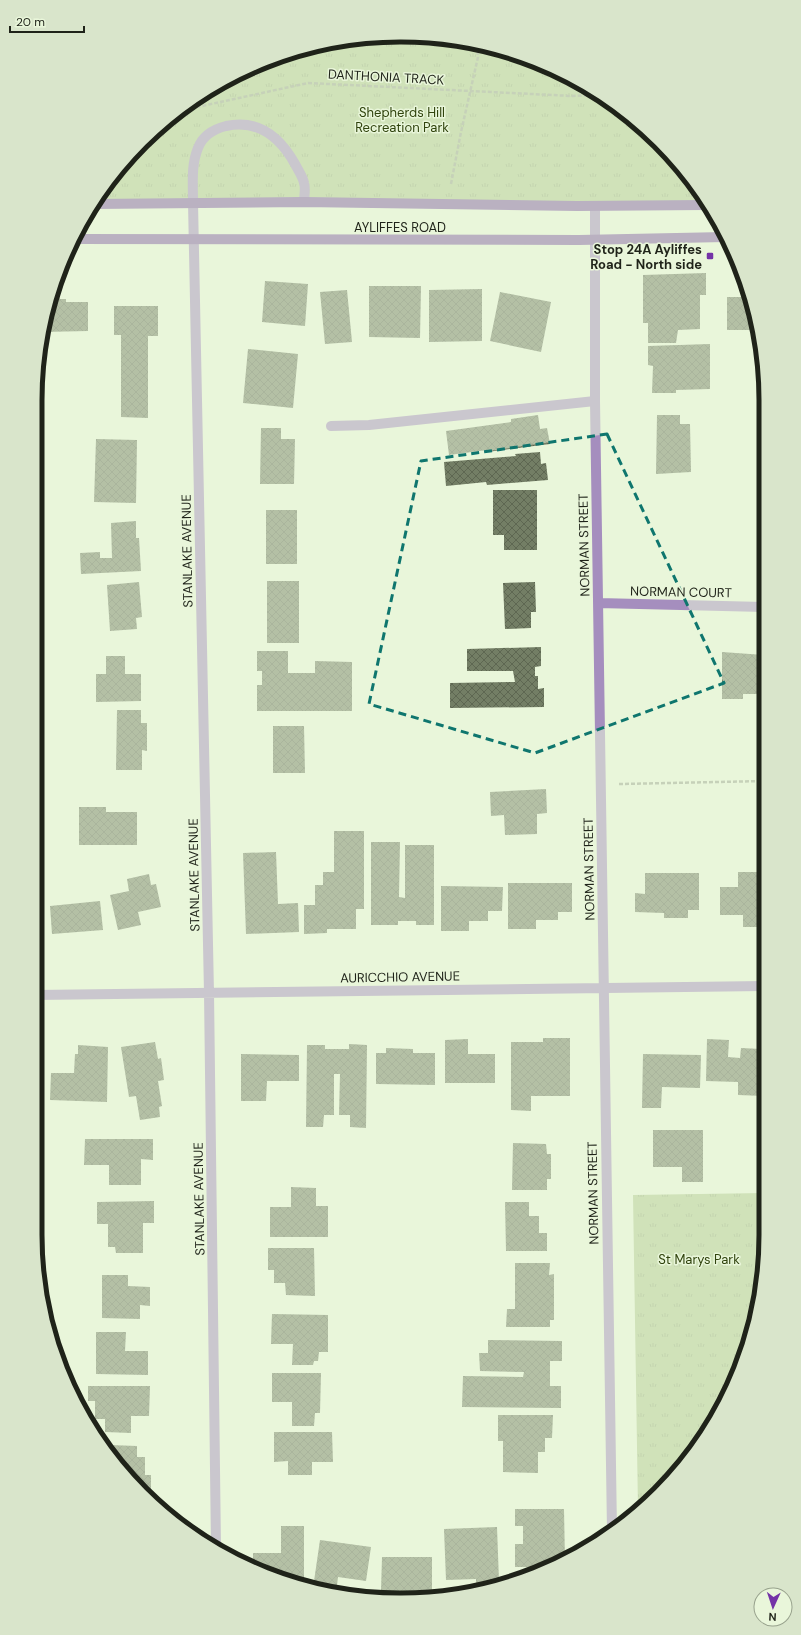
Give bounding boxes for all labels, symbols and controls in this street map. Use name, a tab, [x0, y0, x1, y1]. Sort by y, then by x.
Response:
scale bar	[10, 8, 84, 34]
text: 20 m	[16, 14, 45, 30]
street label: DANTHONIA TRACK	[327, 65, 445, 89]
park label: Shepherds Hill Recreation Park	[355, 104, 449, 136]
street label: AYLIFFES ROAD	[354, 219, 446, 236]
place label: Stop 24A Ayliffes Road - North side	[590, 241, 702, 273]
marker: Stop 24A Ayliffes Road - North side	[705, 251, 715, 261]
street label: NORMAN STREET	[575, 493, 593, 597]
street label: STANLAKE AVENUE	[178, 494, 196, 608]
street label: NORMAN COURT	[630, 583, 732, 601]
street label: NORMAN STREET	[580, 817, 598, 921]
street label: STANLAKE AVENUE	[185, 818, 203, 932]
street label: AURICCHIO AVENUE	[340, 967, 460, 987]
street label: NORMAN STREET	[584, 1141, 602, 1245]
street label: STANLAKE AVENUE	[190, 1142, 208, 1256]
park label: St Marys Park	[658, 1251, 740, 1268]
north arrow	[753, 1587, 793, 1627]
text: N	[768, 1610, 777, 1624]

